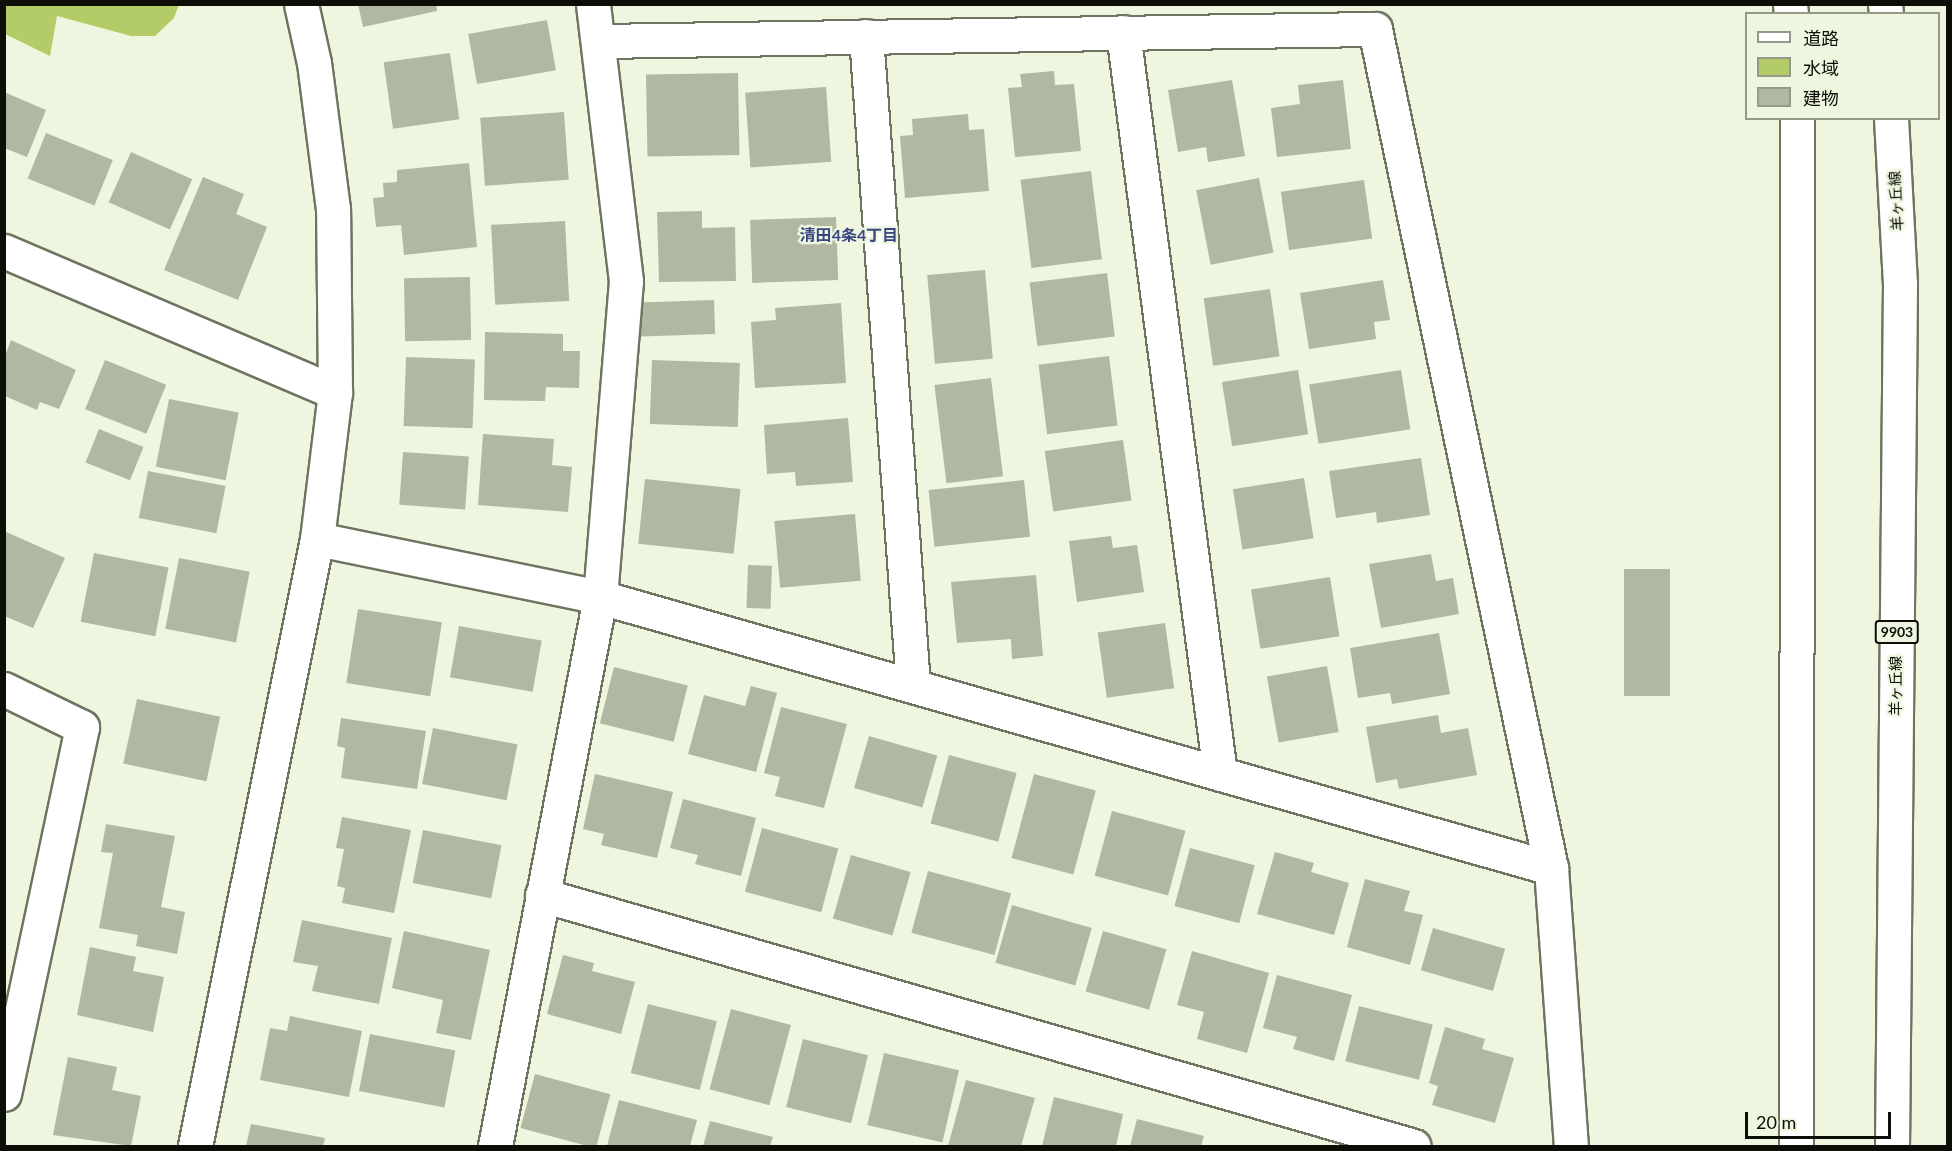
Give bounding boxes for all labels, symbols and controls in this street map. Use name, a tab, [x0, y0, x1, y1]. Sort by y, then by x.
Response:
legend	[1745, 12, 1940, 120]
text: 道路	[1803, 27, 1839, 49]
text: 水域	[1803, 57, 1839, 79]
text: 建物	[1803, 87, 1839, 109]
street label: 羊ヶ丘線	[1885, 171, 1907, 231]
district label: 清田4条4丁目	[800, 225, 898, 245]
road number: 9903	[1874, 621, 1920, 643]
street label: 羊ヶ丘線	[1887, 656, 1905, 716]
scale bar	[1748, 1100, 1894, 1138]
text: 20 m	[1756, 1111, 1796, 1133]

